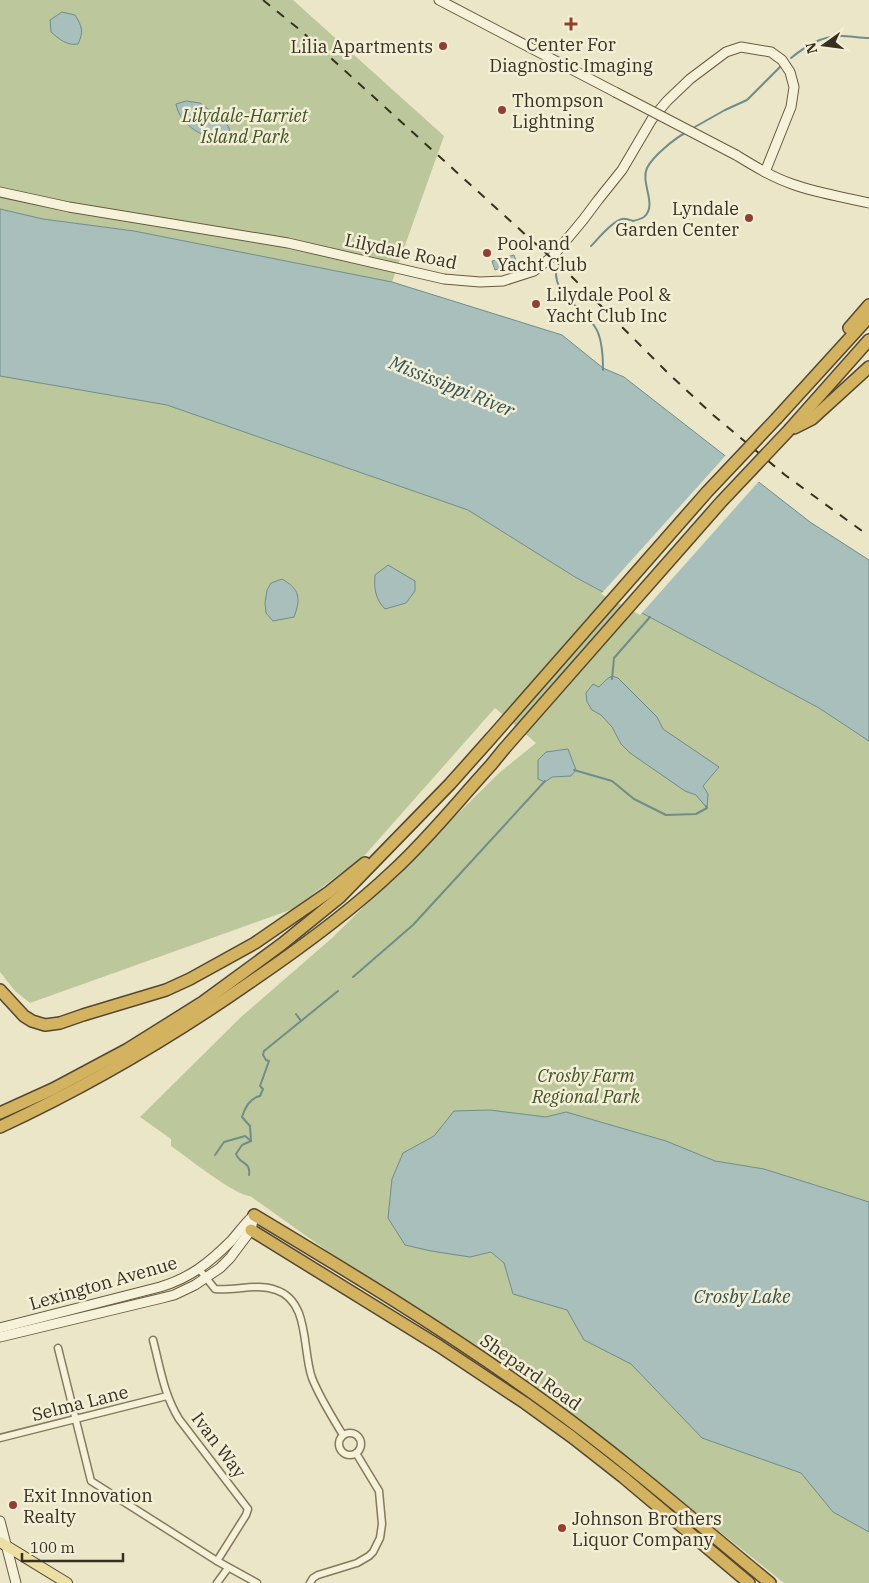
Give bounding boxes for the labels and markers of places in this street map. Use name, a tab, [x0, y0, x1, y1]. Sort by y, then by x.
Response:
marker: Center For Diagnostic Imaging	[564, 17, 578, 31]
place label: Center For Diagnostic Imaging	[489, 33, 653, 77]
place label: Lilia Apartments	[290, 35, 433, 58]
marker: Lilia Apartments	[437, 40, 449, 52]
place label: Thompson Lightning	[512, 89, 604, 133]
marker: Thompson Lightning	[496, 104, 508, 116]
place label: Lyndale Garden Center	[615, 197, 739, 241]
marker: Lyndale Garden Center	[743, 212, 755, 224]
place label: Pool and Yacht Club	[497, 232, 587, 276]
marker: Pool and Yacht Club	[481, 247, 493, 259]
place label: Lilydale Pool & Yacht Club Inc	[546, 283, 671, 327]
marker: Lilydale Pool & Yacht Club Inc	[530, 298, 542, 310]
place label: Exit Innovation Realty	[23, 1484, 153, 1528]
marker: Exit Innovation Realty	[7, 1499, 19, 1511]
place label: Johnson Brothers Liquor Company	[572, 1507, 722, 1551]
marker: Johnson Brothers Liquor Company	[556, 1522, 568, 1534]

